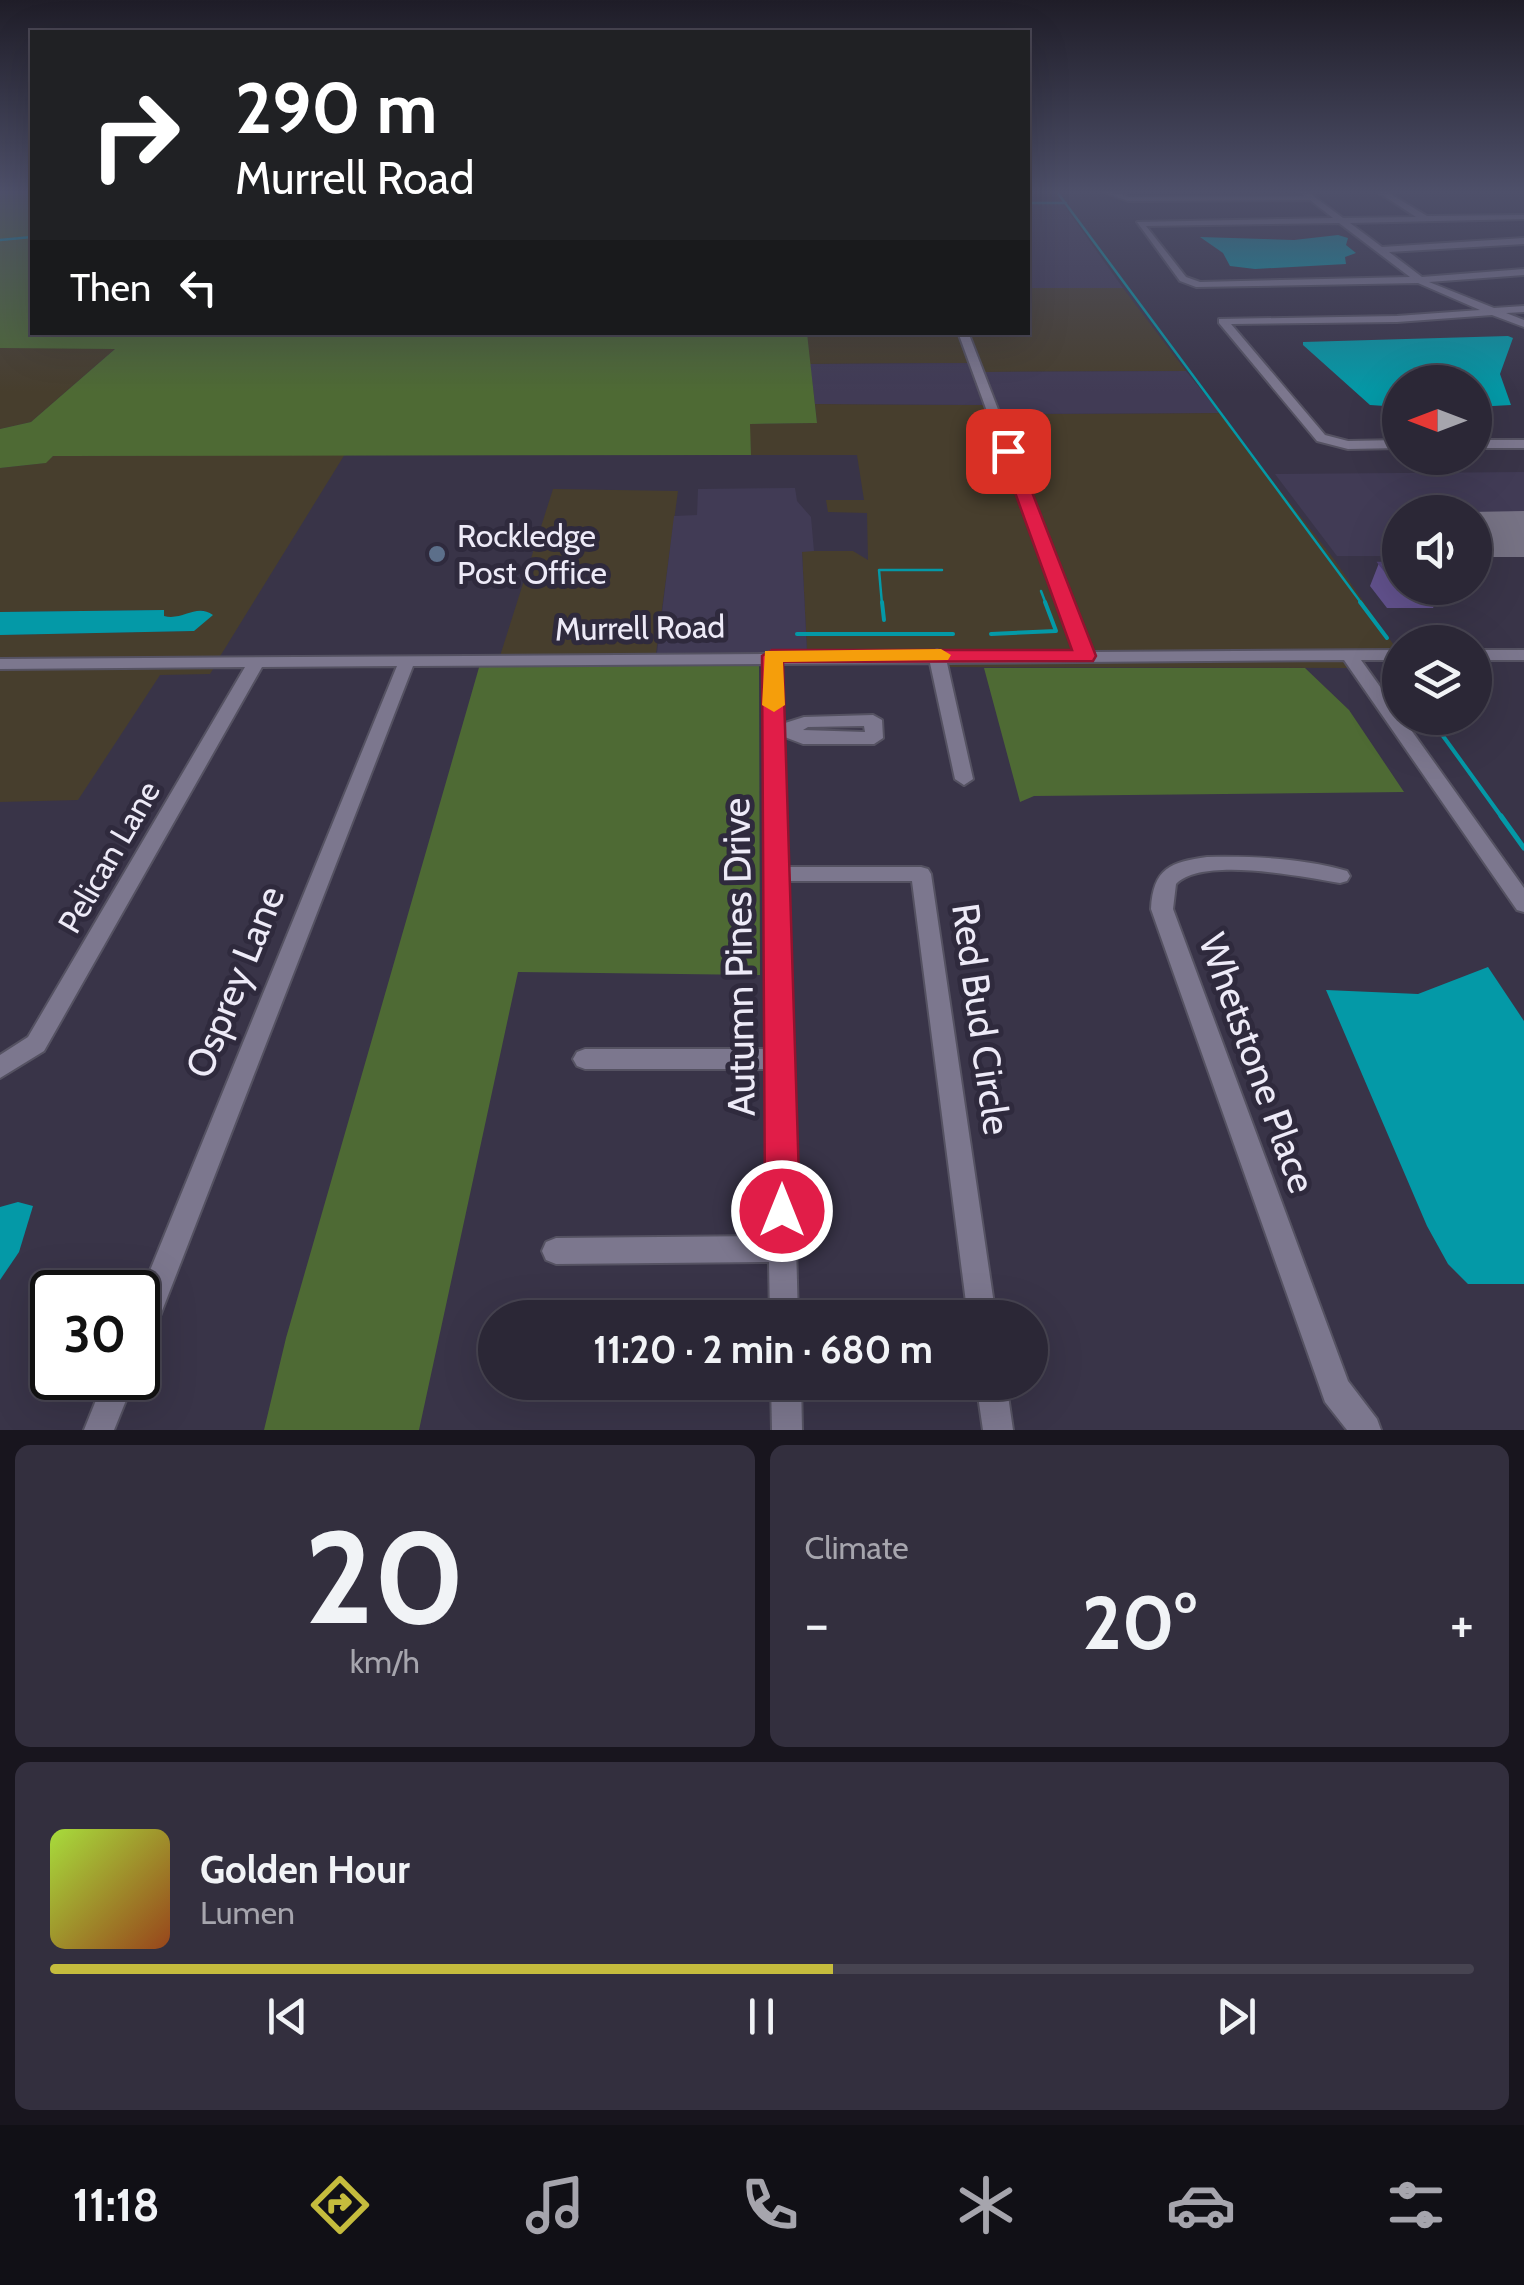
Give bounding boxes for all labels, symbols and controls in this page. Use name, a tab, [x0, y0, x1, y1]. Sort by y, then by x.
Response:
text: 290 m	[235, 65, 437, 151]
icon: right	[70, 70, 200, 200]
text: Murrell Road	[235, 151, 474, 205]
icon: left	[171, 260, 226, 315]
text: Then	[70, 264, 151, 311]
north arrow	[1382, 365, 1492, 475]
map controls	[1382, 365, 1492, 735]
pin	[966, 409, 1051, 494]
icon: arrive	[981, 424, 1036, 479]
button: sound	[1382, 495, 1492, 605]
place label: Rockledge Post Office	[457, 516, 607, 592]
marker: Rockledge Post Office	[426, 543, 448, 565]
street label: Murrell Road	[555, 607, 725, 648]
button: layers	[1382, 625, 1492, 735]
street label: Pelican Lane	[49, 774, 168, 940]
street label: Autumn Pines Drive	[712, 797, 765, 1117]
street label: Osprey Lane	[175, 879, 294, 1084]
street label: Red Bud Circle	[942, 900, 1021, 1138]
street label: Whetstone Place	[1189, 927, 1326, 1199]
position arrow	[730, 1159, 834, 1263]
speed limit sign: 30	[30, 1270, 160, 1400]
text: 11:20 · 2 min · 680 m	[593, 1326, 933, 1373]
text: 20	[304, 1498, 465, 1656]
text: Climate	[805, 1528, 909, 1567]
text: 20°	[1082, 1577, 1196, 1668]
text: −	[805, 1590, 829, 1657]
text: +	[1450, 1590, 1474, 1657]
text: km/h	[350, 1642, 420, 1681]
text: Golden Hour	[200, 1846, 410, 1893]
text: Lumen	[200, 1893, 295, 1932]
icon: previous	[260, 1989, 315, 2044]
icon: pause	[734, 1989, 789, 2044]
icon: next	[1209, 1989, 1264, 2044]
icon: directions	[305, 2170, 375, 2240]
icon: music	[520, 2170, 590, 2240]
icon: phone	[735, 2170, 805, 2240]
icon: climate	[951, 2170, 1021, 2240]
icon: car	[1166, 2170, 1236, 2240]
icon: filters	[1381, 2170, 1451, 2240]
text: 11:18	[73, 2178, 160, 2232]

